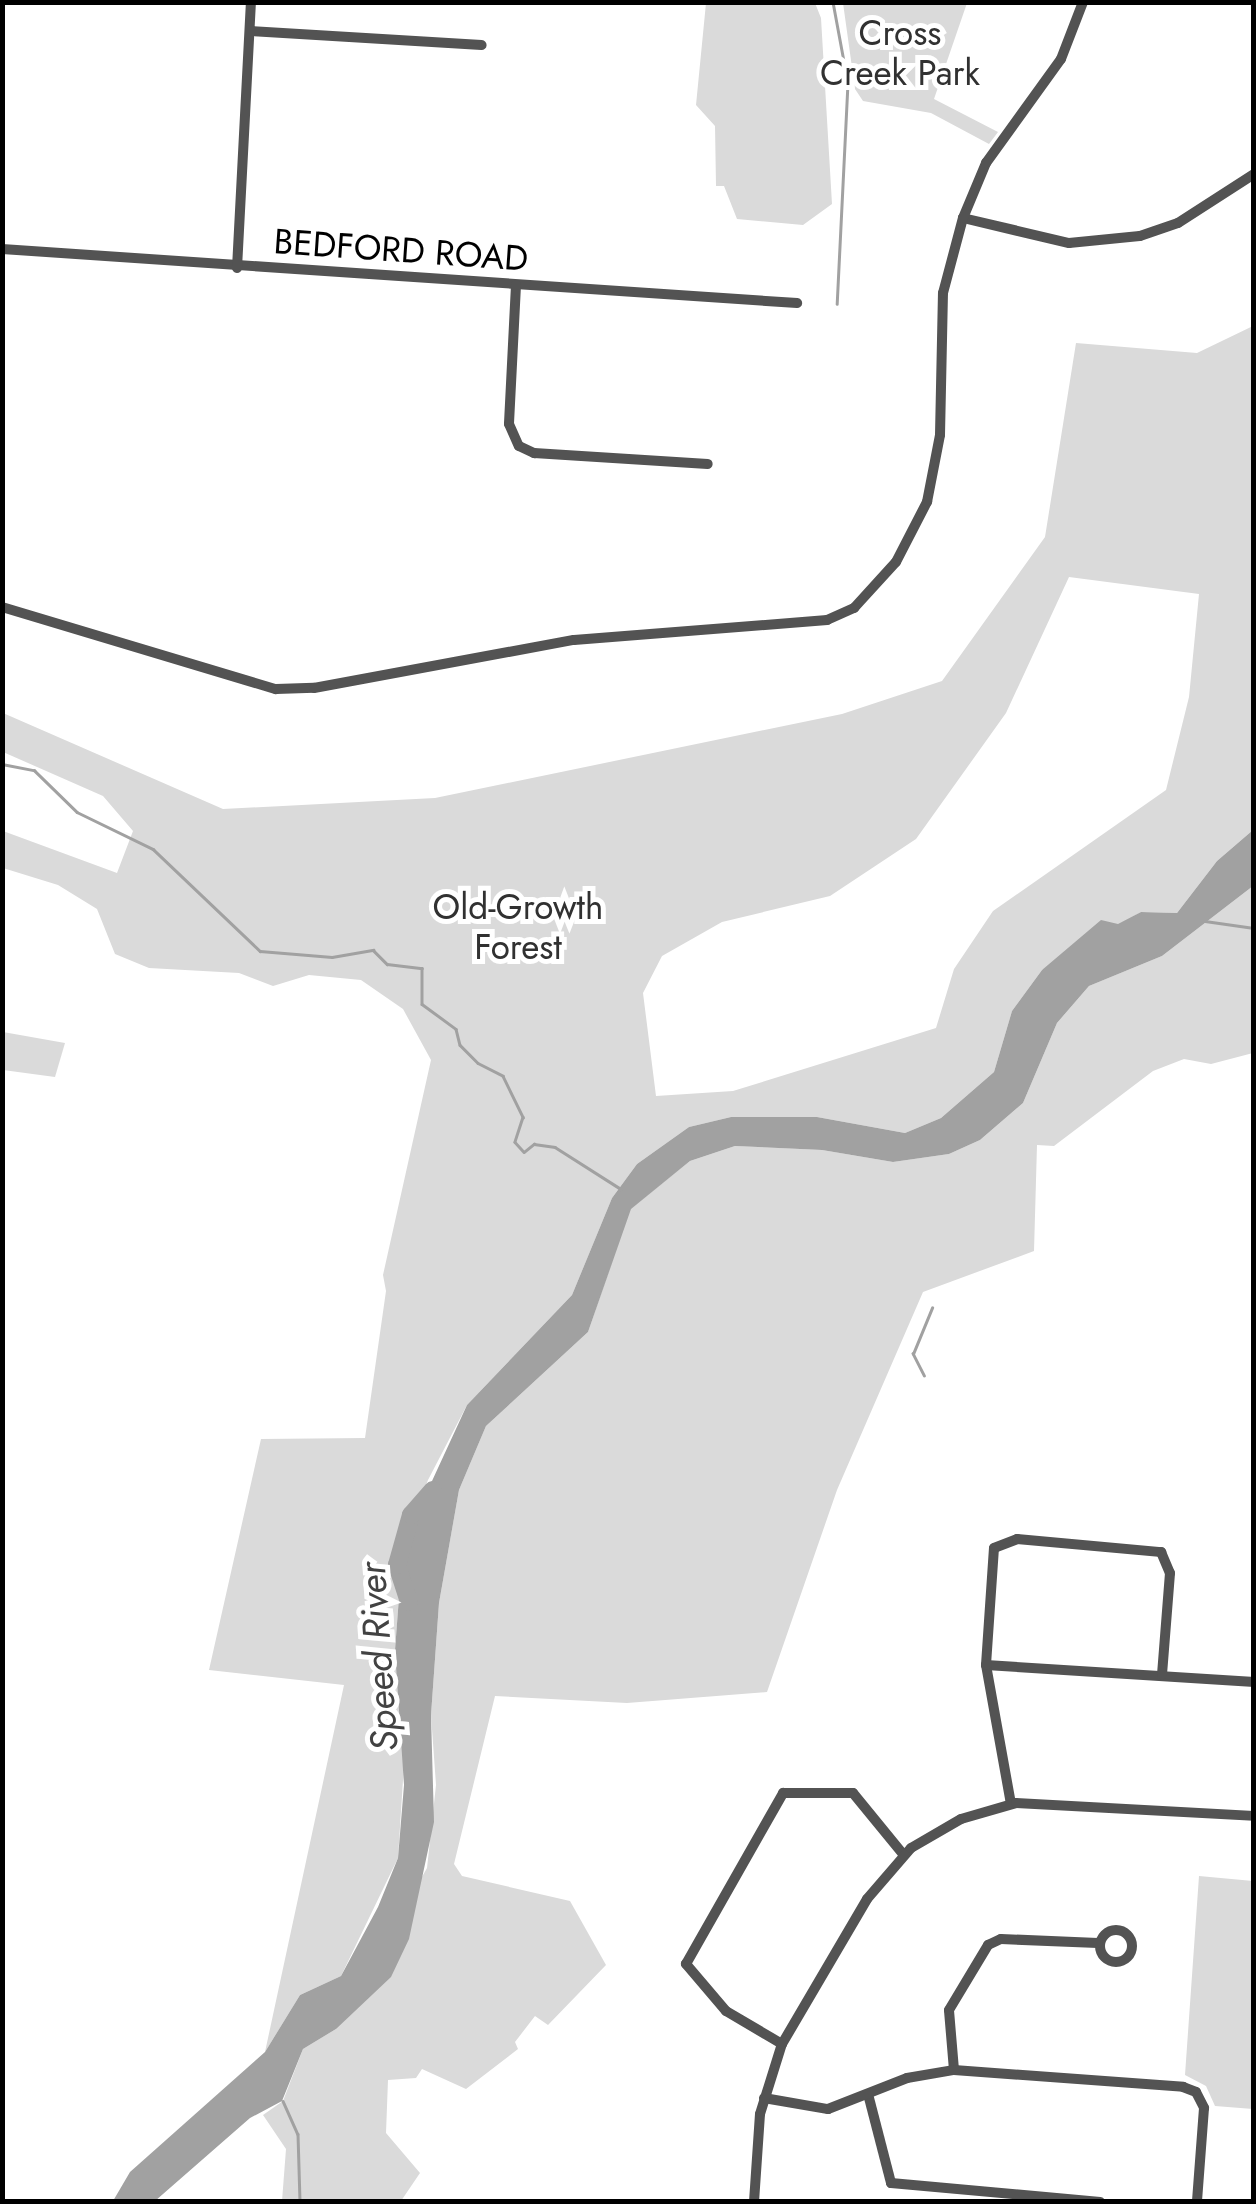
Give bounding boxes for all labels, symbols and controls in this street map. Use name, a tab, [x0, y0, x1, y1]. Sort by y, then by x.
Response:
park label: Cross Creek Park	[820, 12, 980, 94]
street label: BEDFORD ROAD	[272, 220, 530, 280]
park label: Old-Growth Forest	[433, 886, 603, 968]
water label: Speed River	[349, 1561, 407, 1753]

